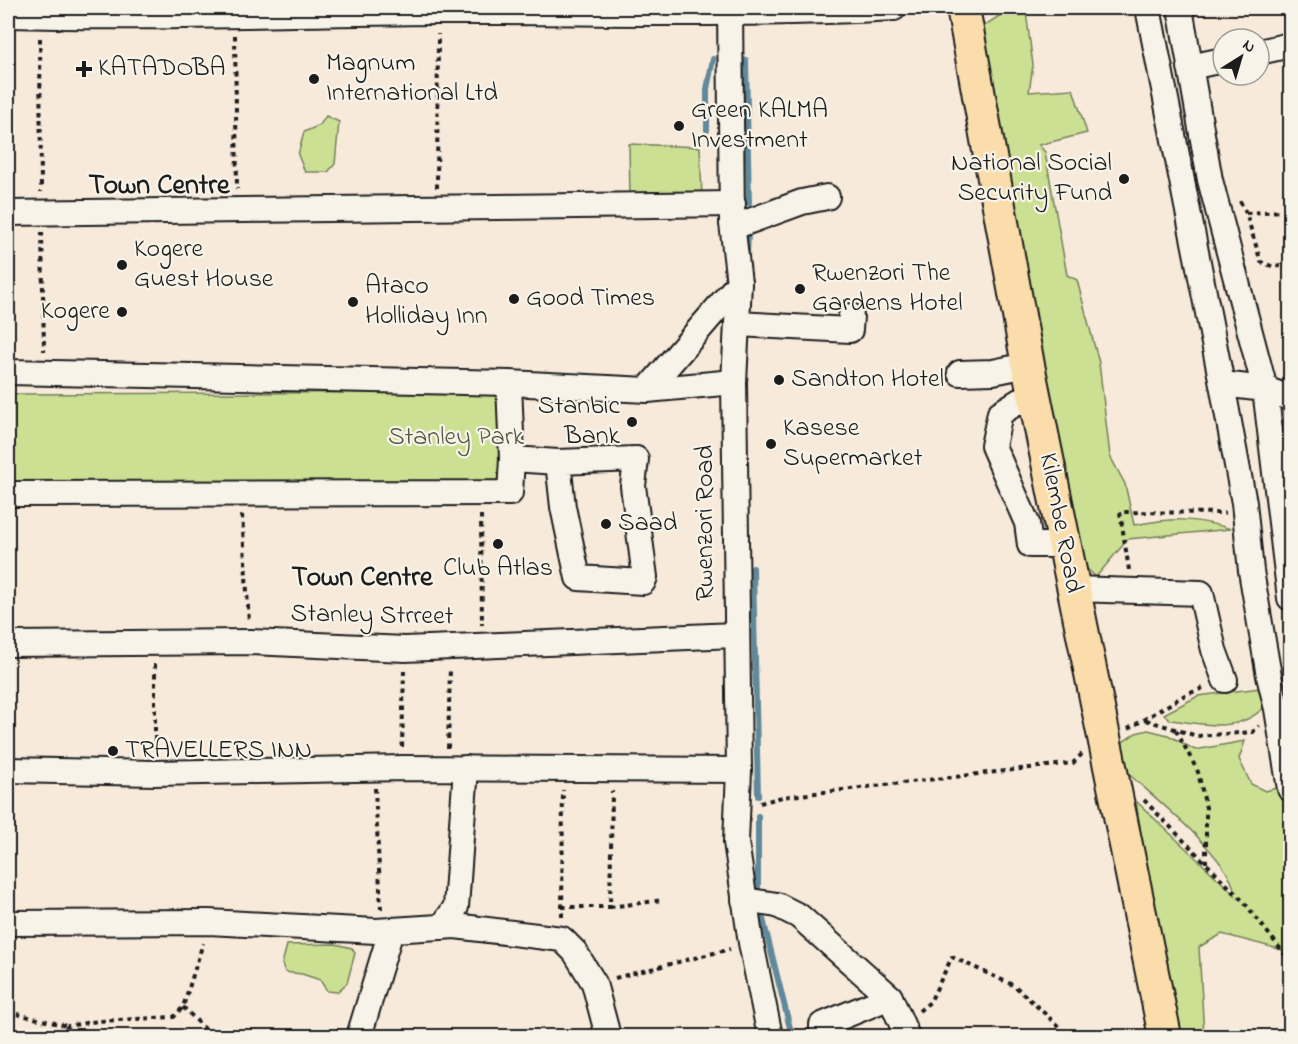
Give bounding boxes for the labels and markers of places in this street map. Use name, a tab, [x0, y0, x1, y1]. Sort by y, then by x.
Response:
place label: Magnum International Ltd	[326, 45, 498, 113]
place label: KATADOBA	[98, 50, 225, 88]
marker: KATADOBA	[75, 60, 93, 78]
marker: Magnum International Ltd	[307, 72, 321, 86]
place label: Green KALMA Investment	[691, 92, 828, 160]
marker: Green KALMA Investment	[672, 119, 686, 133]
place label: National Social Security Fund	[951, 145, 1112, 213]
marker: National Social Security Fund	[1117, 172, 1131, 186]
place label: Kogere Guest House	[134, 231, 274, 299]
place label: Rwenzori The Gardens Hotel	[812, 255, 963, 323]
marker: Kogere Guest House	[115, 258, 129, 272]
place label: Ataco Holliday Inn	[365, 268, 488, 336]
place label: Good Times	[526, 280, 655, 318]
marker: Rwenzori The Gardens Hotel	[793, 282, 807, 296]
marker: Good Times	[507, 292, 521, 306]
place label: Kogere	[41, 293, 110, 331]
marker: Ataco Holliday Inn	[346, 295, 360, 309]
marker: Kogere	[115, 305, 129, 319]
place label: Sandton Hotel	[791, 361, 944, 399]
marker: Sandton Hotel	[772, 373, 786, 387]
place label: Stanbic Bank	[538, 388, 621, 456]
place label: Kasese Supermarket	[783, 410, 923, 478]
marker: Stanbic Bank	[625, 415, 639, 429]
marker: Kasese Supermarket	[764, 437, 778, 451]
place label: Saad	[618, 505, 678, 543]
marker: Saad	[599, 517, 613, 531]
marker: Club Atlas	[491, 537, 505, 551]
place label: Club Atlas	[443, 550, 553, 588]
place label: TRAVELLERS INN	[125, 732, 312, 770]
marker: TRAVELLERS INN	[106, 744, 120, 758]

